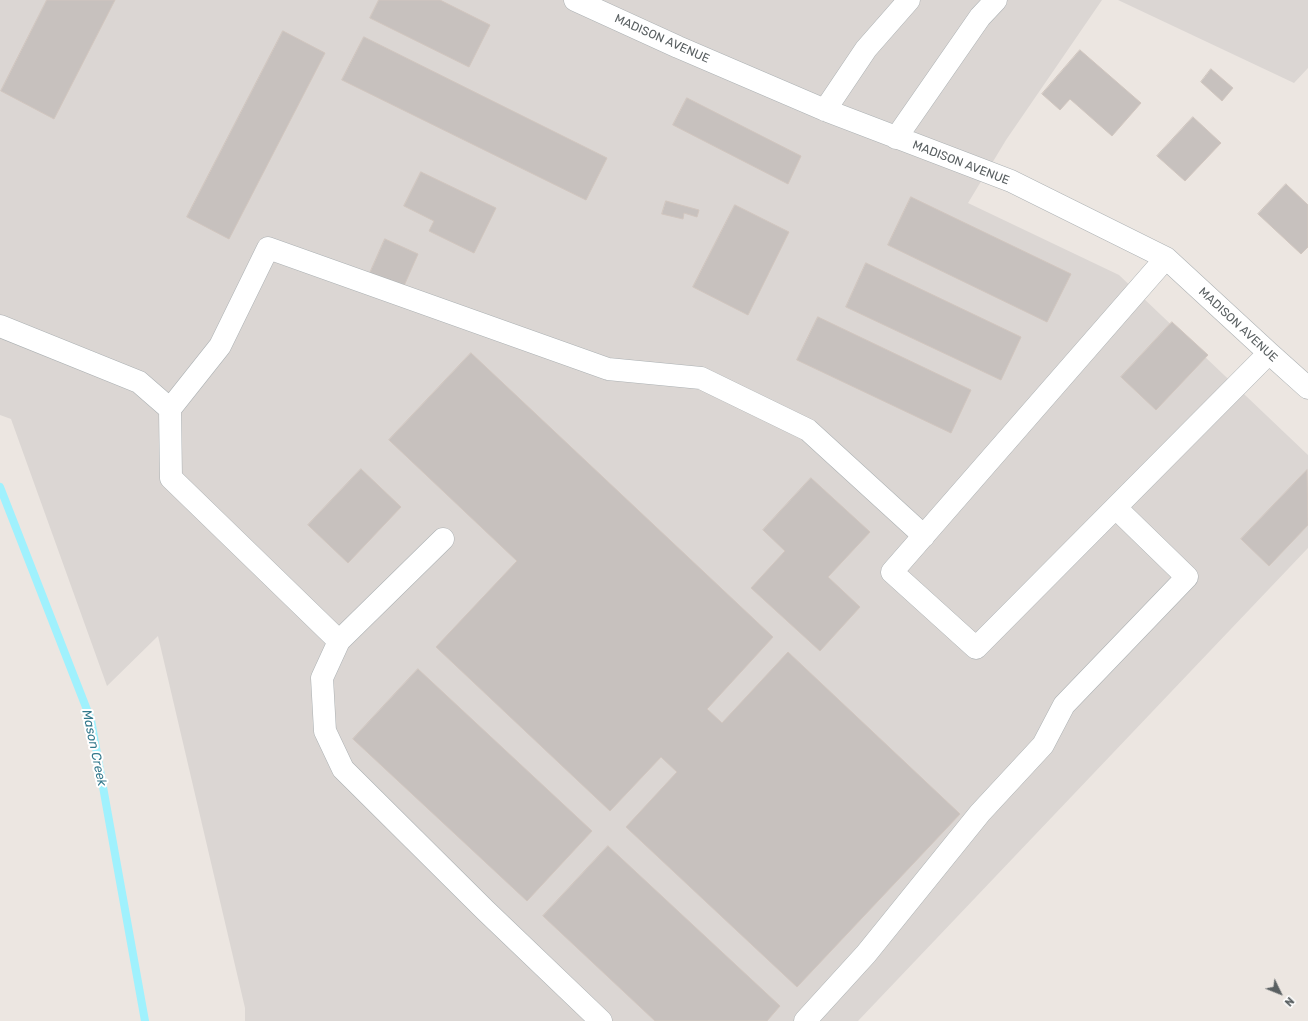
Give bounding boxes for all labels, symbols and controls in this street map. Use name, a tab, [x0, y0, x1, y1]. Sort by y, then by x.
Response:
street label: MADISON AVENUE	[612, 12, 712, 66]
street label: MADISON AVENUE	[911, 138, 1011, 188]
street label: MADISON AVENUE	[1196, 285, 1280, 365]
water label: Mason Creek	[78, 708, 110, 788]
north arrow	[1260, 973, 1300, 1013]
text: N	[1282, 994, 1297, 1009]

